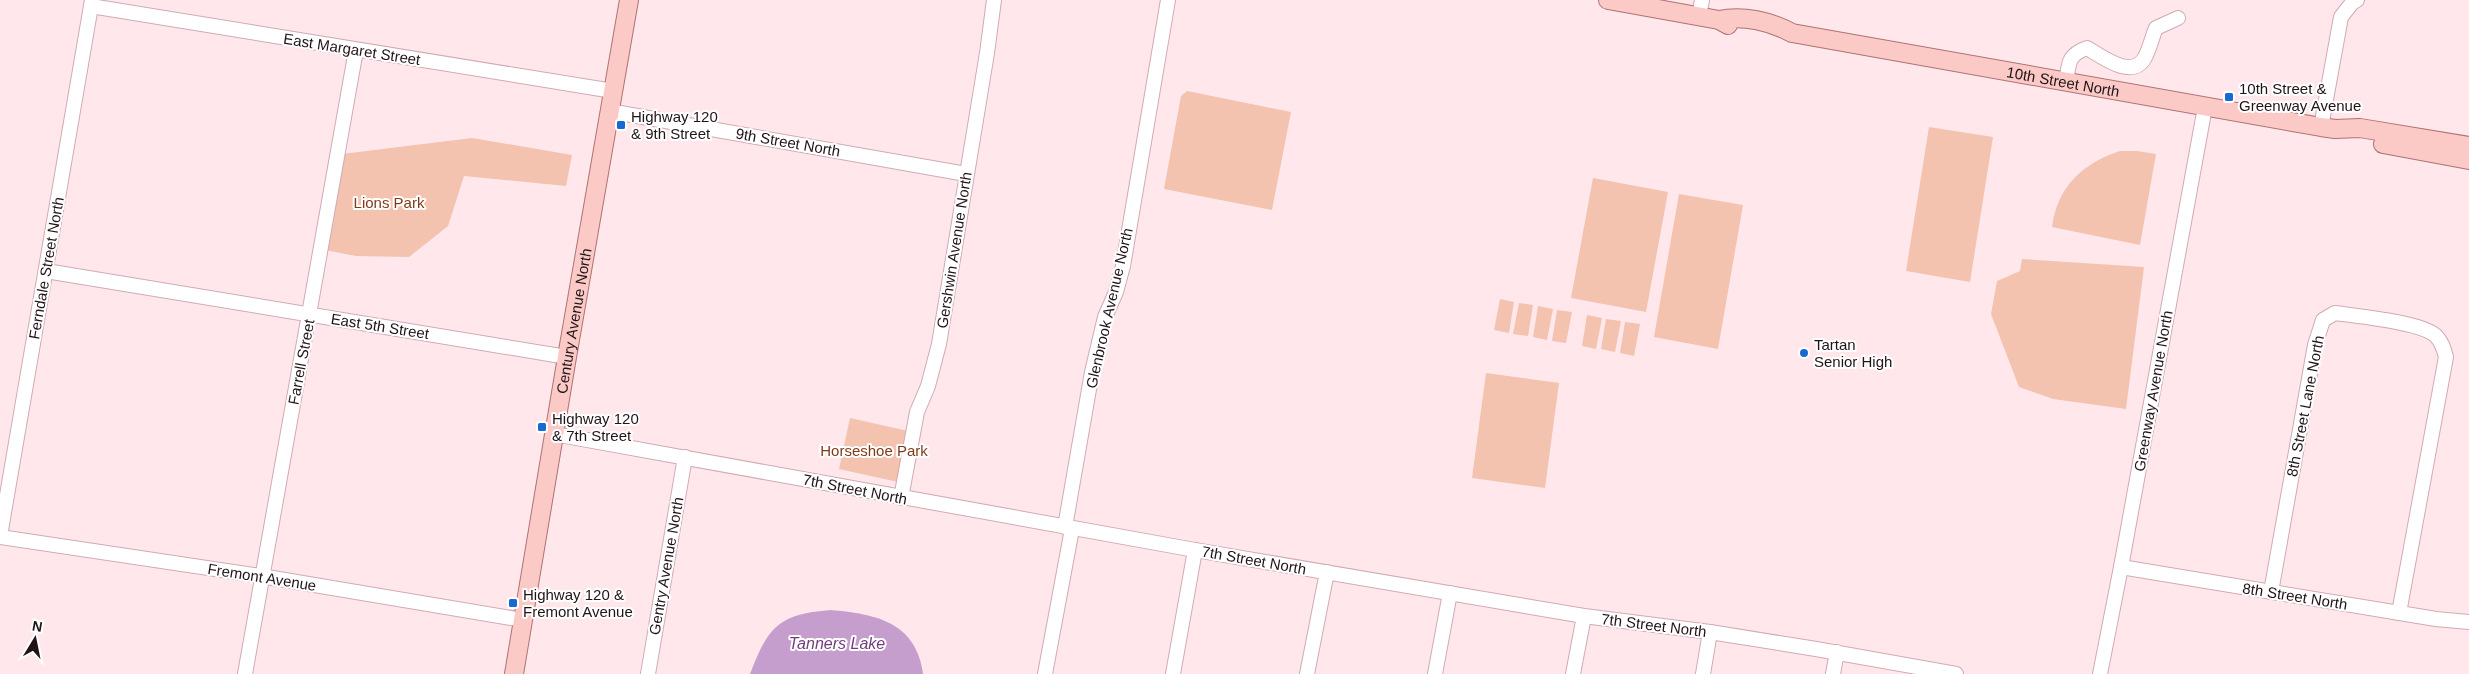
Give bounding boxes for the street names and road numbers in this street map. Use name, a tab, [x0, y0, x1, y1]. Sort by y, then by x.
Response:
street label: East Margaret Street	[282, 30, 422, 68]
street label: 10th Street North	[2005, 63, 2121, 100]
street label: 9th Street North	[734, 124, 842, 160]
street label: Gershwin Avenue North	[933, 171, 975, 329]
street label: Ferndale Street North	[25, 195, 67, 341]
street label: Glenbrook Avenue North	[1082, 226, 1136, 390]
street label: Century Avenue North	[553, 247, 594, 395]
street label: Greenway Avenue North	[2130, 309, 2176, 473]
street label: East 5th Street	[330, 310, 431, 342]
street label: Farrell Street	[284, 317, 318, 406]
street label: 8th Street Lane North	[2283, 334, 2327, 478]
street label: 7th Street North	[801, 471, 909, 507]
street label: Gentry Avenue North	[645, 496, 687, 636]
street label: 7th Street North	[1200, 542, 1308, 578]
street label: Fremont Avenue	[206, 560, 318, 594]
street label: 8th Street North	[2241, 579, 2349, 613]
street label: 7th Street North	[1600, 610, 1708, 640]

